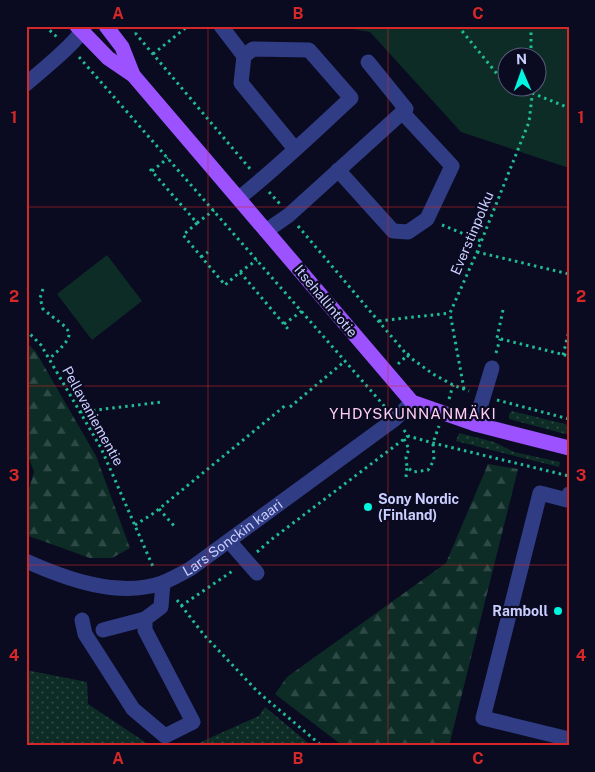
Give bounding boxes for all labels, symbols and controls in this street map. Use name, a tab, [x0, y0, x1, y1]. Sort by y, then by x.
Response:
text: A	[112, 4, 124, 23]
text: B	[293, 4, 304, 23]
text: C	[472, 4, 484, 23]
north arrow	[498, 48, 548, 98]
text: N	[516, 51, 527, 67]
text: 1	[11, 108, 17, 127]
text: 1	[578, 108, 584, 127]
street label: Everstinpolku	[447, 189, 497, 277]
street label: Itsehallintotie	[291, 262, 361, 340]
text: 2	[9, 287, 19, 306]
text: 2	[576, 287, 586, 306]
street label: Pellavaniementie	[59, 363, 127, 469]
district label: YHDYSKUNNANMÄKI	[329, 404, 497, 422]
text: 3	[9, 466, 19, 485]
text: 3	[576, 466, 586, 485]
place label: Sony Nordic (Finland)	[378, 491, 460, 523]
street label: Lars Sonckin kaari	[180, 496, 285, 579]
marker: Sony Nordic (Finland)	[362, 501, 374, 513]
place label: Ramboll	[492, 603, 548, 619]
marker: Ramboll	[552, 605, 564, 617]
text: 4	[9, 646, 20, 665]
text: 4	[576, 646, 587, 665]
text: A	[112, 749, 124, 768]
text: B	[293, 749, 304, 768]
text: C	[472, 749, 484, 768]

